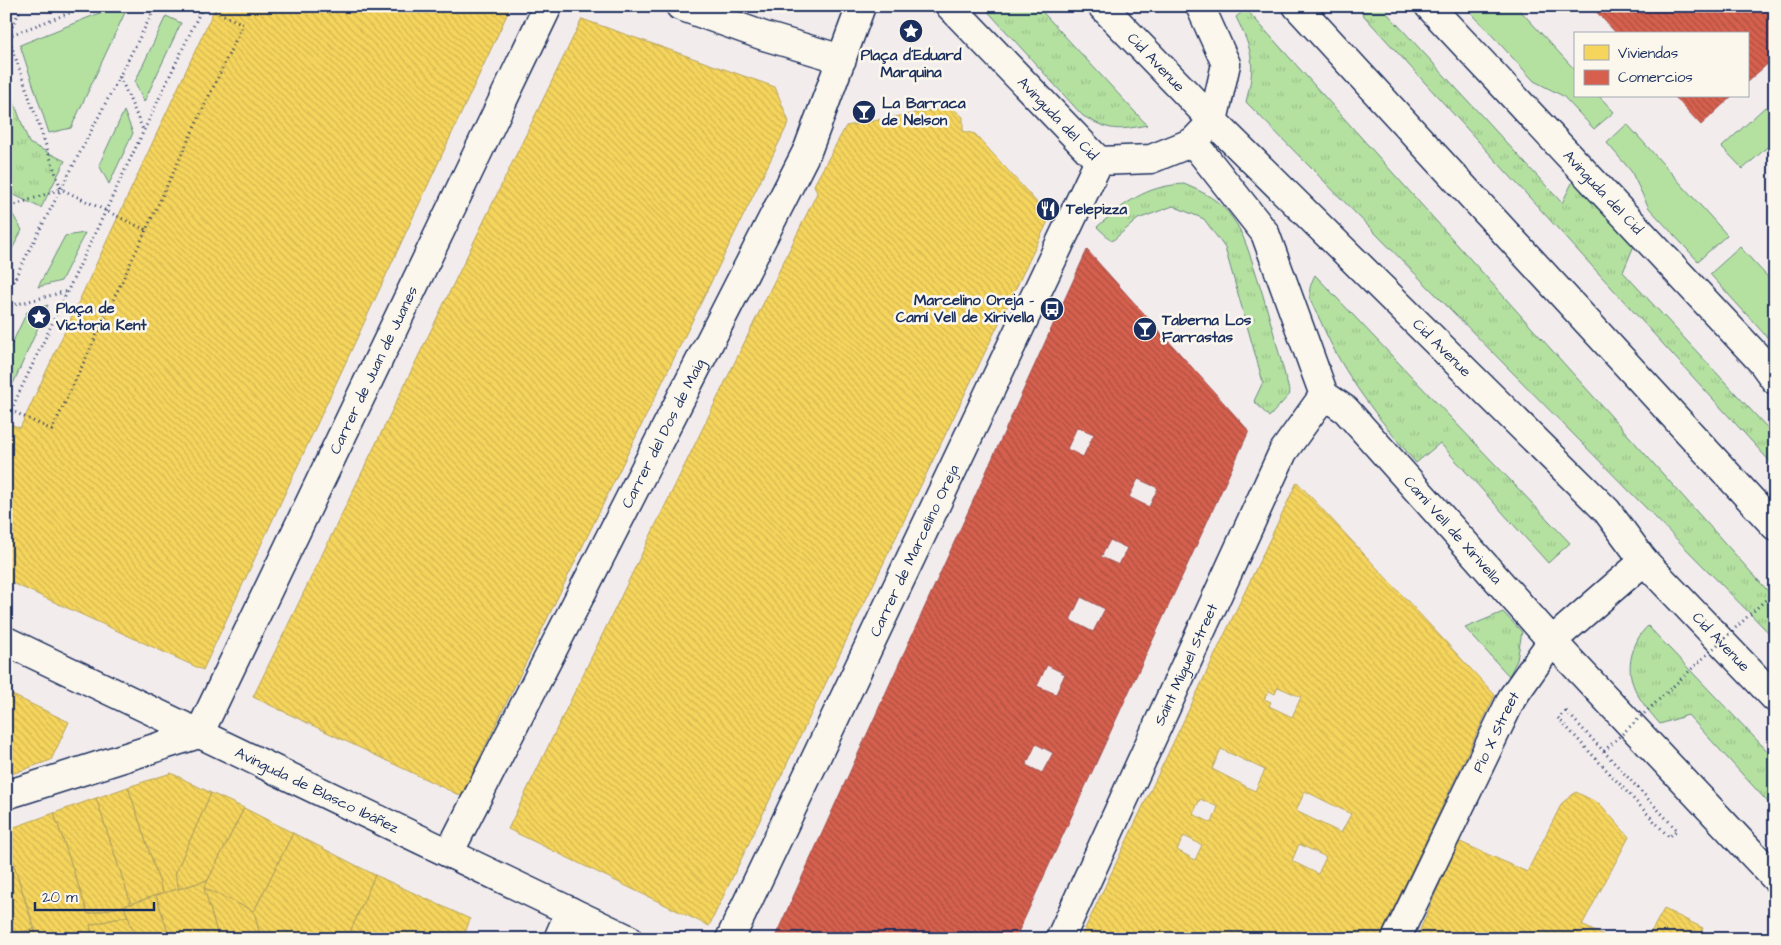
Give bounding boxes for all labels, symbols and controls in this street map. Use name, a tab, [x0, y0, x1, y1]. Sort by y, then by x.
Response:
place icon: Plaça d´Eduard Marquina	[898, 18, 924, 44]
street label: Cid Avenue	[1122, 28, 1190, 97]
legend	[1574, 32, 1748, 98]
text: Viviendas	[1618, 43, 1679, 64]
place label: Plaça d´Eduard Marquina	[861, 45, 962, 83]
text: Comercios	[1618, 67, 1693, 88]
street label: Avinguda del Cid	[1013, 72, 1104, 165]
place label: La Barraca de Nelson	[881, 93, 966, 131]
bar icon: La Barraca de Nelson	[851, 99, 877, 125]
street label: Avinguda del Cid	[1558, 145, 1648, 239]
restaurant icon: Telepizza	[1035, 196, 1061, 222]
place label: Telepizza	[1065, 199, 1127, 220]
street label: Carrer de Juan de Juanes	[324, 282, 423, 458]
place label: Marcelino Oreja - Camí Vell de Xirivella	[896, 290, 1034, 328]
bus stop icon: Marcelino Oreja - Camí Vell de Xirivella	[1039, 296, 1065, 322]
place label: Plaça de Victoria Kent	[55, 298, 148, 336]
place icon: Plaça de Victoria Kent	[26, 304, 52, 330]
place label: Taberna Los Farrastas	[1161, 310, 1252, 348]
street label: Cid Avenue	[1408, 314, 1476, 382]
bar icon: Taberna Los Farrastas	[1132, 316, 1158, 342]
street label: Carrer del Dos de Maig	[616, 355, 711, 512]
street label: Carrer de Marcelino Oreja	[864, 461, 964, 640]
street label: Camí Vell de Xirivella	[1399, 471, 1507, 589]
street label: Saint Miguel Street	[1149, 600, 1223, 729]
street label: Cid Avenue	[1687, 607, 1755, 676]
street label: Pio X Street	[1467, 687, 1524, 776]
street label: Avinguda de Blasco Ibáñez	[232, 742, 403, 839]
scale bar	[35, 880, 154, 912]
text: 20 m	[42, 887, 78, 908]

